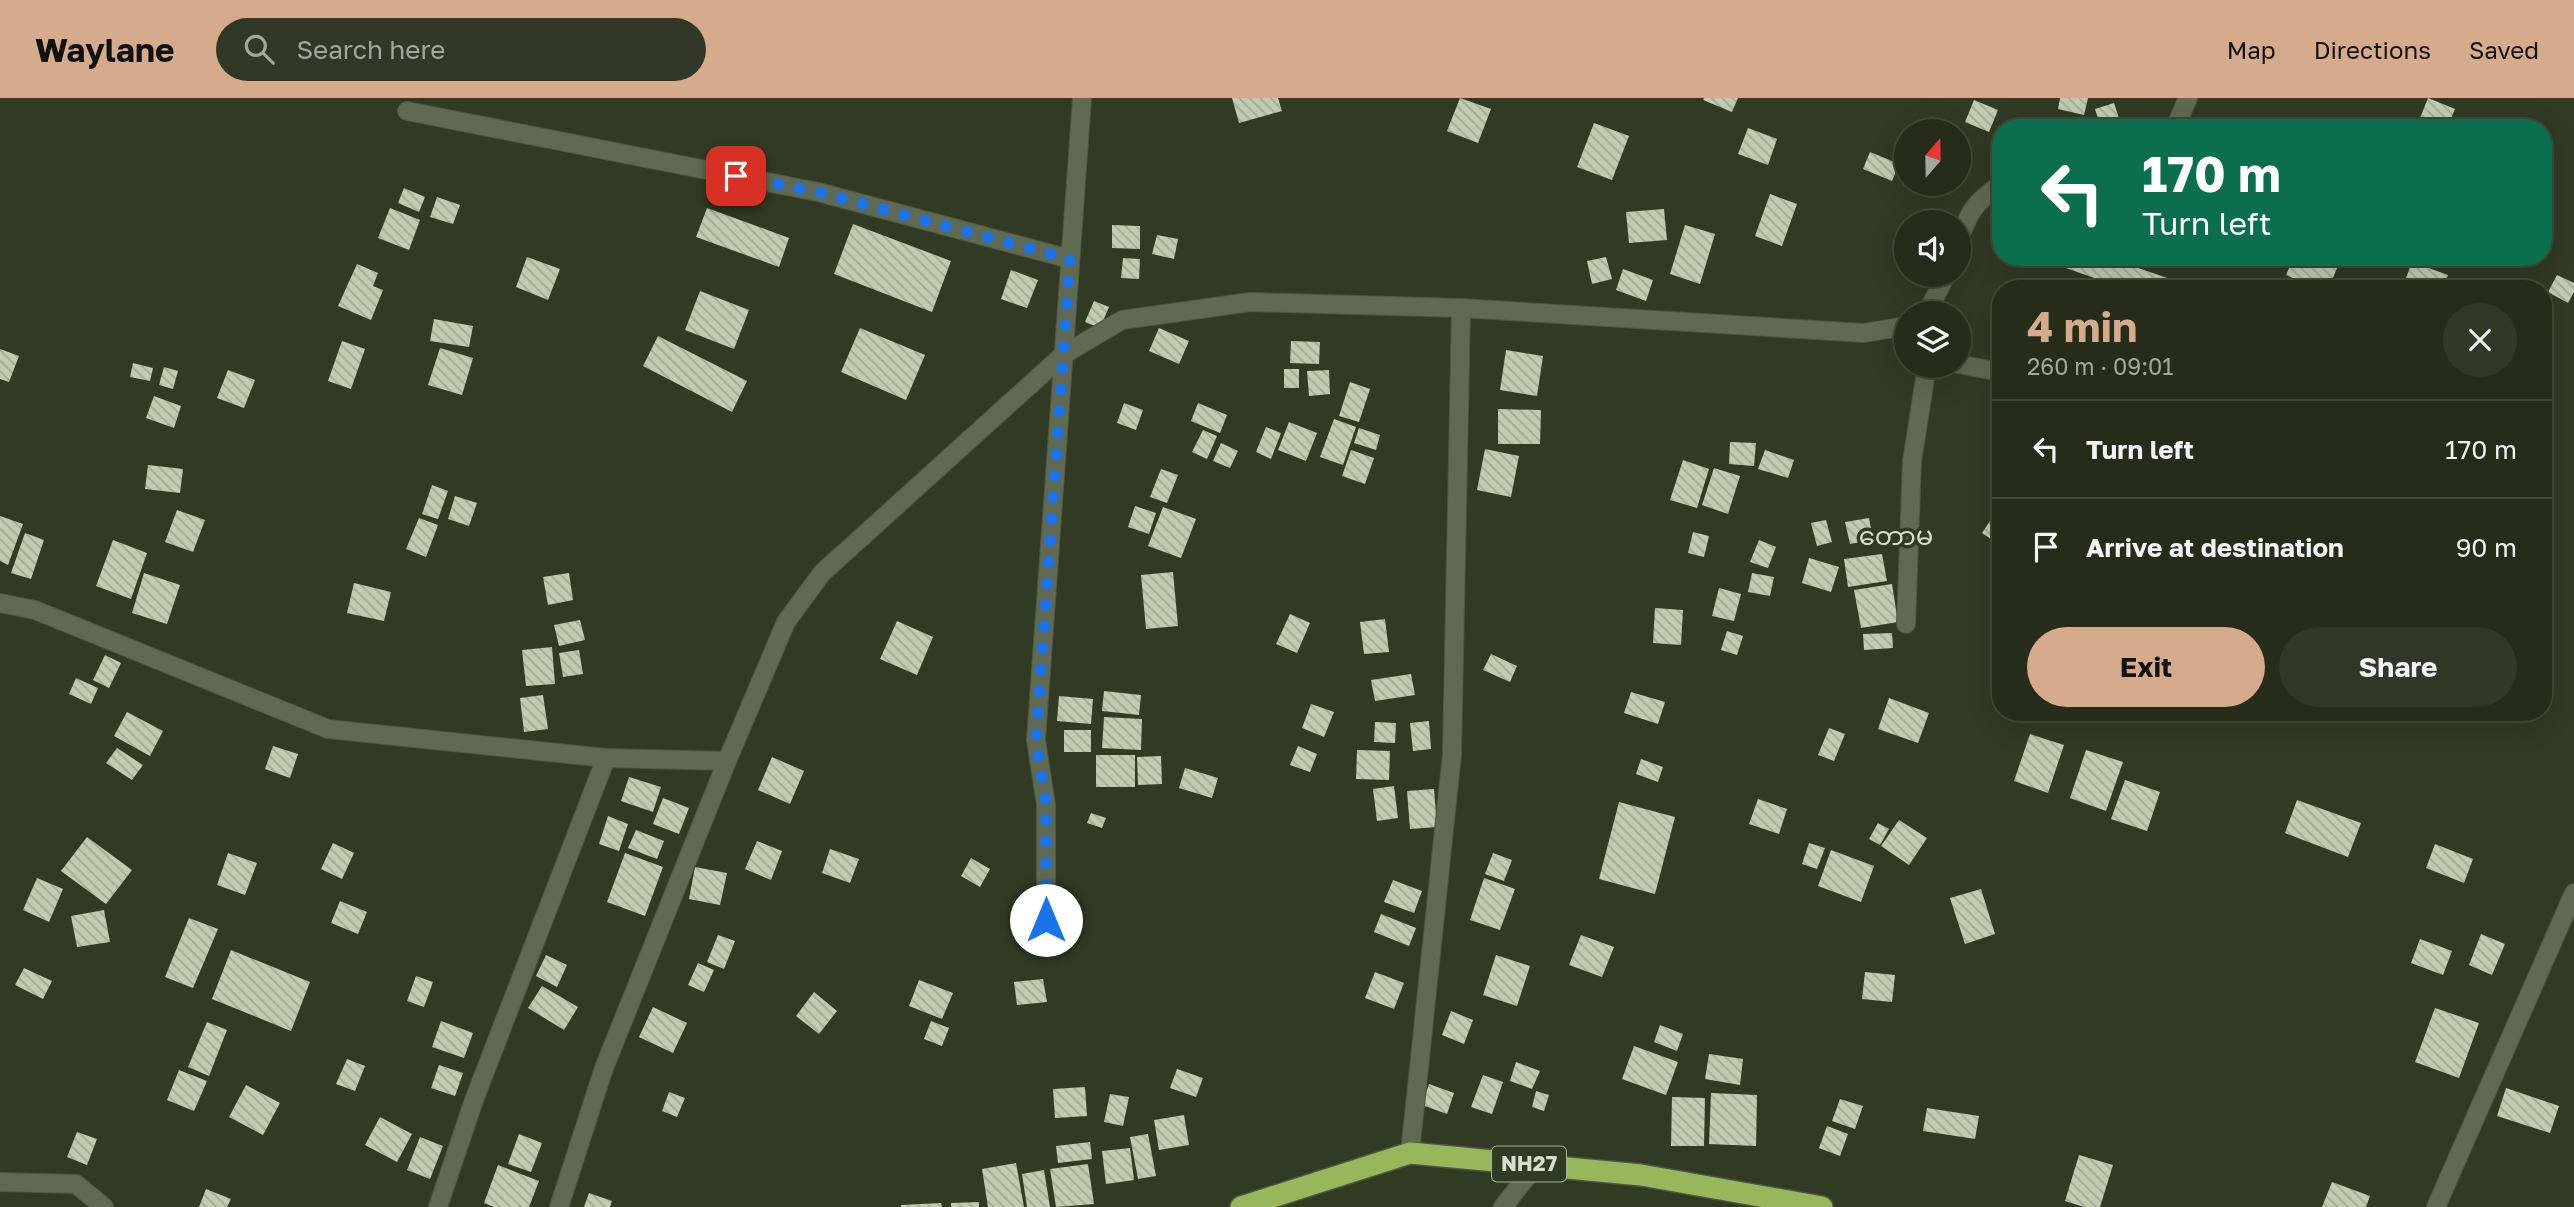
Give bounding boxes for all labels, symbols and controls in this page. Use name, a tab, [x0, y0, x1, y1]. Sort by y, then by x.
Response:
search box	[216, 18, 706, 81]
text: Waylane	[35, 30, 174, 69]
icon: search	[240, 30, 278, 68]
text: Search here	[296, 34, 445, 65]
text: Map	[2227, 35, 2276, 64]
text: Directions	[2314, 35, 2431, 64]
text: Saved	[2469, 35, 2539, 64]
north arrow	[1894, 119, 1970, 196]
map controls	[1894, 119, 1971, 378]
text: 170 m	[2142, 144, 2281, 203]
pin	[706, 146, 766, 206]
icon: left	[2027, 147, 2118, 238]
icon: arrive	[717, 157, 755, 195]
text: Turn left	[2142, 204, 2271, 242]
button: sound	[1894, 210, 1971, 287]
button: layers	[1894, 301, 1971, 378]
text: 4 min	[2027, 301, 2137, 351]
button: close	[2443, 303, 2517, 377]
text: 260 m · 09:01	[2027, 352, 2174, 380]
icon: left	[2027, 430, 2065, 468]
text: Turn left	[2086, 434, 2194, 465]
text: 170 m	[2445, 434, 2517, 465]
district label: တောမ	[1859, 520, 1933, 551]
icon: arrive	[2027, 528, 2065, 566]
text: Arrive at destination	[2086, 532, 2344, 563]
text: 90 m	[2456, 532, 2517, 563]
button: Exit	[2027, 627, 2265, 707]
button: Share	[2279, 627, 2517, 707]
position arrow	[1009, 883, 1083, 957]
road number: NH27	[1492, 1146, 1566, 1182]

